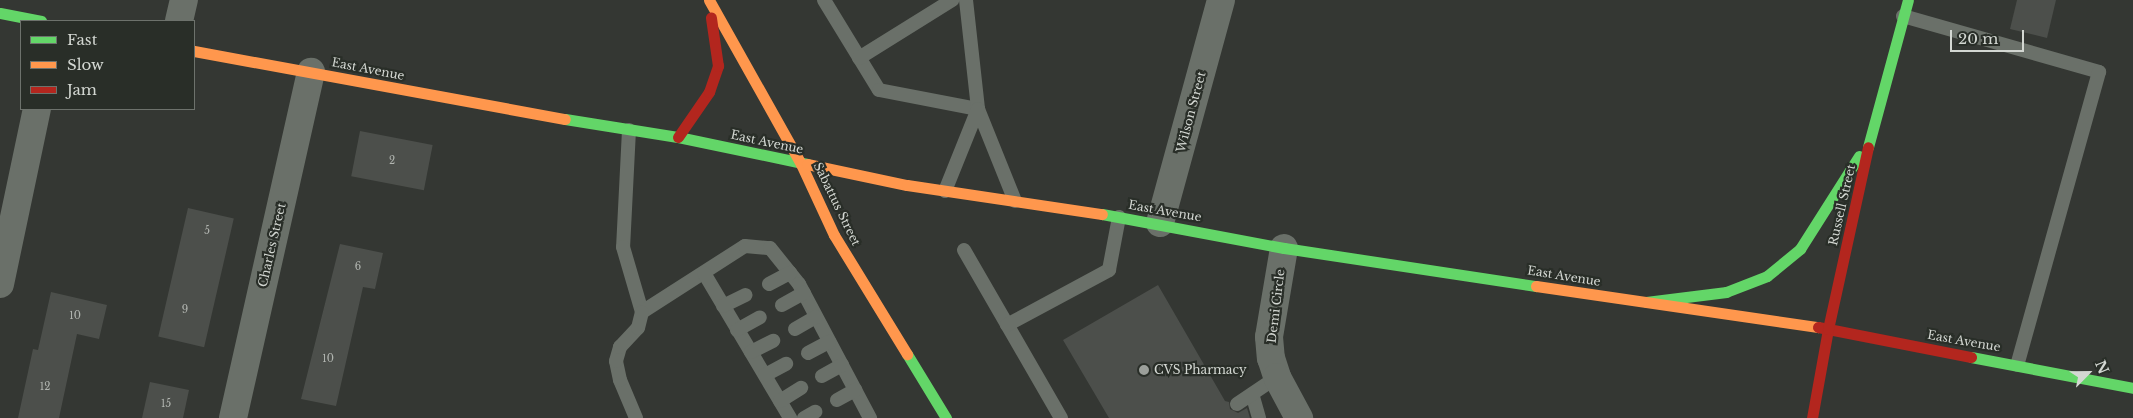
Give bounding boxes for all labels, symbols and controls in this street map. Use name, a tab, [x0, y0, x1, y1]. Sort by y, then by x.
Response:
legend	[20, 20, 195, 110]
scale bar	[1953, 20, 2027, 52]
text: 20 m	[1958, 29, 1998, 48]
text: Fast	[67, 30, 97, 49]
text: Slow	[67, 55, 104, 74]
street label: East Avenue	[330, 55, 406, 83]
street label: Wilson Street	[1173, 70, 1209, 154]
text: Jam	[67, 80, 97, 99]
street label: East Avenue	[729, 127, 805, 157]
house number: 2	[389, 155, 395, 167]
street label: Sabattus Street	[811, 160, 863, 248]
street label: Russell Street	[1826, 163, 1858, 247]
street label: East Avenue	[1127, 197, 1203, 225]
street label: Charles Street	[255, 201, 289, 289]
house number: 5	[204, 225, 210, 237]
house number: 6	[355, 261, 361, 273]
street label: East Avenue	[1526, 263, 1602, 289]
street label: Demi Circle	[1264, 268, 1288, 344]
house number: 9	[182, 304, 188, 316]
house number: 10	[69, 310, 81, 322]
street label: East Avenue	[1926, 327, 2002, 355]
north arrow	[2063, 348, 2113, 398]
house number: 10	[322, 353, 334, 365]
text: N	[2091, 358, 2113, 377]
place label: CVS Pharmacy	[1154, 363, 1247, 377]
marker: CVS Pharmacy	[1138, 364, 1150, 376]
house number: 12	[40, 381, 50, 393]
house number: 15	[161, 398, 171, 410]

